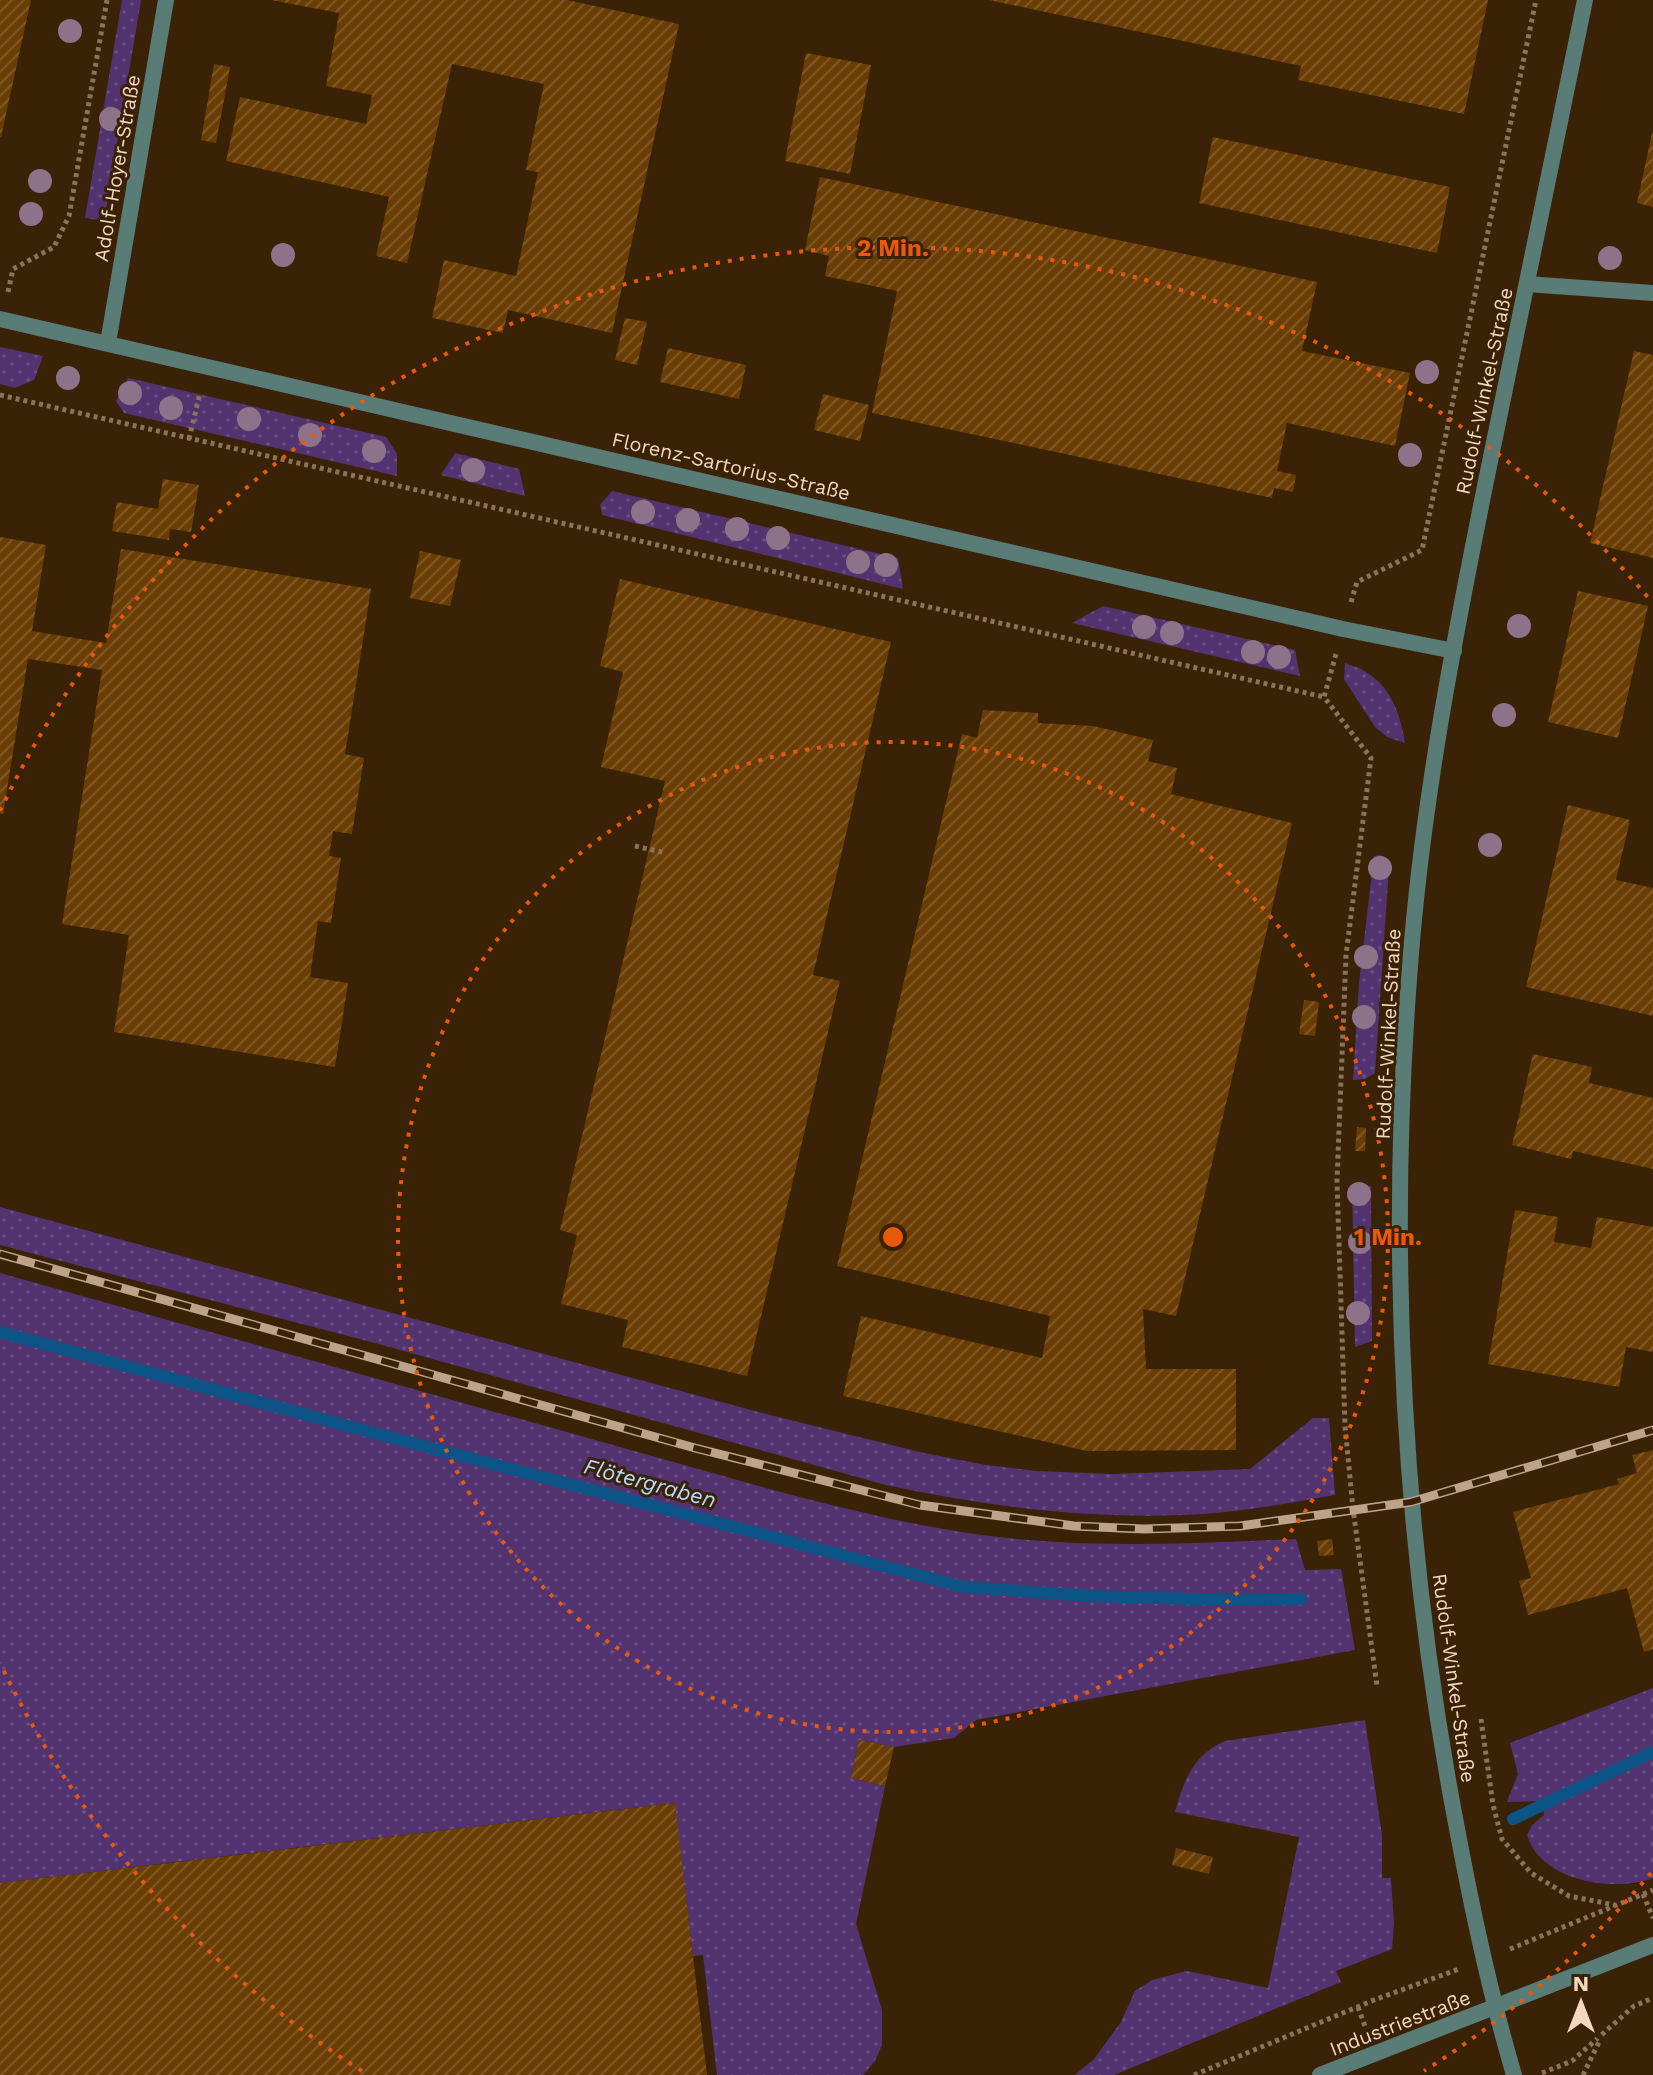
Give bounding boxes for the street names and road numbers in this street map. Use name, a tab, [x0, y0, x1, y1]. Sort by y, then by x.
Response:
street label: Adolf-Hoyer-Straße	[89, 73, 145, 263]
street label: Rudolf-Winkel-Straße	[1450, 285, 1518, 497]
street label: Florenz-Sartorius-Straße	[610, 427, 852, 505]
street label: Rudolf-Winkel-Straße	[1370, 928, 1406, 1140]
street label: Rudolf-Winkel-Straße	[1427, 1572, 1481, 1784]
street label: Industriestraße	[1326, 1985, 1474, 2061]

